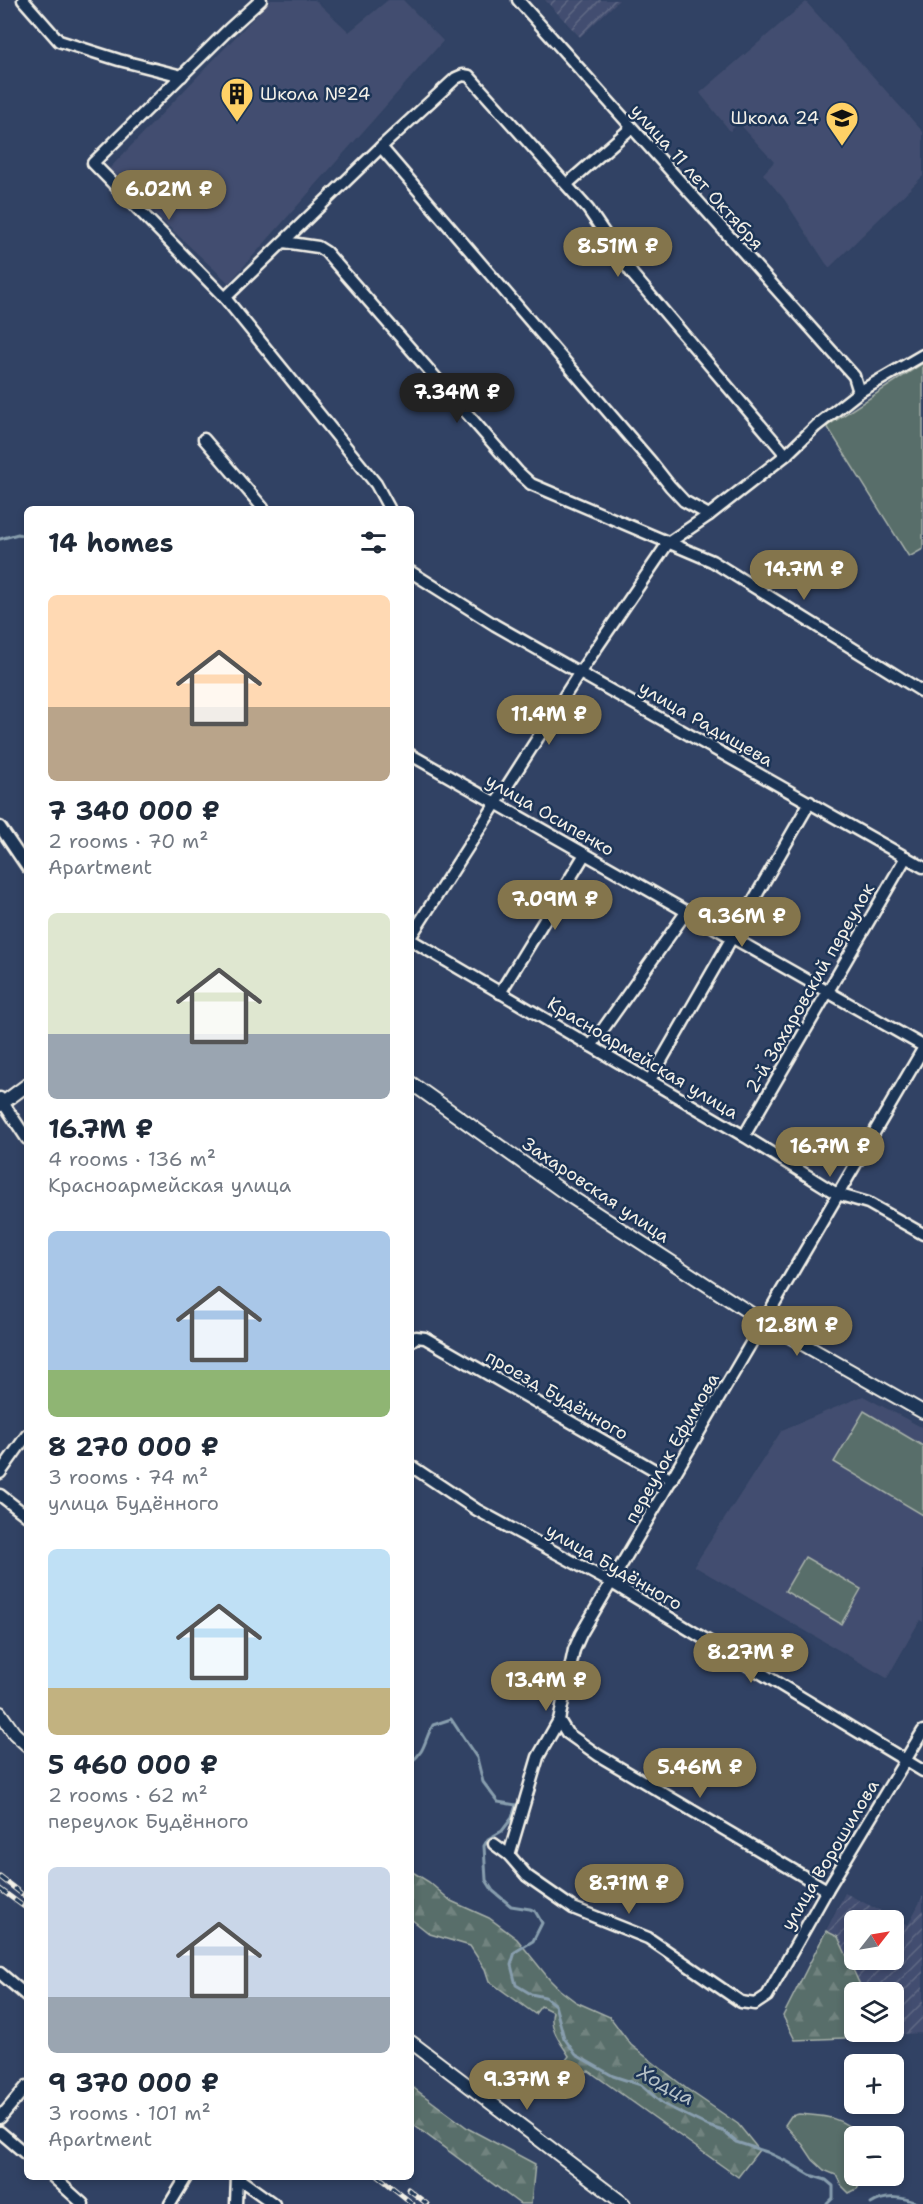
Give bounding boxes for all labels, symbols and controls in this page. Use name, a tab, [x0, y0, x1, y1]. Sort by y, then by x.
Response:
building icon: Школа №24	[219, 76, 255, 123]
place label: Школа №24	[260, 82, 370, 106]
street label: улица 11 лет Октября	[625, 99, 769, 255]
school or university icon: Школа 24	[824, 100, 860, 147]
place label: Школа 24	[731, 106, 819, 130]
pin: 6.02M ₽	[114, 170, 224, 221]
text: 6.02M ₽	[125, 176, 213, 202]
pin: 8.51M ₽	[563, 227, 673, 278]
text: 8.51M ₽	[577, 233, 659, 259]
pin: 7.34M ₽	[402, 373, 512, 424]
text: 7.34M ₽	[413, 379, 501, 405]
text: 14 homes	[48, 525, 174, 560]
icon: filters	[357, 526, 390, 559]
pin: 14.7M ₽	[749, 550, 859, 601]
text: 14.7M ₽	[764, 556, 844, 582]
icon: home	[165, 634, 273, 742]
street label: улица Радищева	[634, 676, 778, 772]
pin: 11.4M ₽	[494, 695, 604, 746]
text: 11.4M ₽	[511, 701, 587, 727]
street label: улица Осипенко	[481, 768, 619, 862]
text: 7 340 000 ₽	[48, 793, 220, 828]
text: 2 rooms · 70 m²	[48, 828, 209, 854]
text: Apartment	[48, 854, 152, 880]
street label: 2-й Захаровский переулок	[740, 878, 880, 1097]
pin: 7.09M ₽	[500, 880, 610, 931]
text: 7.09M ₽	[512, 886, 598, 912]
pin: 9.36M ₽	[687, 897, 797, 948]
text: 9.36M ₽	[698, 903, 786, 929]
icon: home	[165, 952, 273, 1060]
street label: Красноармейская улица	[543, 991, 743, 1125]
text: 16.7M ₽	[48, 1111, 153, 1146]
pin: 16.7M ₽	[775, 1127, 885, 1178]
street label: Захаровская улица	[518, 1132, 674, 1248]
text: 16.7M ₽	[789, 1133, 871, 1159]
text: 4 rooms · 136 m²	[48, 1146, 216, 1172]
text: Красноармейская улица	[48, 1172, 291, 1198]
icon: home	[165, 1270, 273, 1378]
pin: 12.8M ₽	[742, 1306, 852, 1357]
text: 12.8M ₽	[755, 1312, 839, 1338]
street label: проезд Будённого	[481, 1344, 633, 1446]
street label: переулок Ефимова	[619, 1369, 725, 1527]
text: 8 270 000 ₽	[48, 1429, 219, 1464]
text: 3 rooms · 74 m²	[48, 1464, 208, 1490]
text: улица Будённого	[48, 1490, 219, 1516]
street label: улица Будённого	[541, 1518, 687, 1616]
icon: home	[165, 1588, 273, 1696]
pin: 8.27M ₽	[696, 1633, 806, 1684]
text: 8.27M ₽	[707, 1639, 795, 1665]
pin: 13.4M ₽	[491, 1661, 601, 1712]
text: 13.4M ₽	[505, 1667, 587, 1693]
text: 5 460 000 ₽	[48, 1747, 218, 1782]
pin: 5.46M ₽	[645, 1748, 755, 1799]
text: 5.46M ₽	[657, 1754, 743, 1780]
street label: улица Ворошилова	[775, 1775, 885, 1935]
text: 2 rooms · 62 m²	[48, 1782, 208, 1808]
text: переулок Будённого	[48, 1808, 249, 1834]
pin: 8.71M ₽	[574, 1864, 684, 1915]
text: 8.71M ₽	[589, 1870, 669, 1896]
icon: home	[165, 1906, 273, 2014]
north arrow	[844, 1910, 904, 1970]
map controls	[844, 1910, 904, 2186]
button: layers	[844, 1982, 904, 2042]
button: +	[844, 2054, 904, 2114]
water label: Ходца	[632, 2058, 699, 2111]
pin: 9.37M ₽	[472, 2060, 582, 2111]
text: 9 370 000 ₽	[48, 2065, 219, 2100]
text: 9.37M ₽	[483, 2066, 571, 2092]
text: 3 rooms · 101 m²	[48, 2100, 211, 2126]
text: Apartment	[48, 2126, 152, 2152]
button: −	[844, 2126, 904, 2186]

